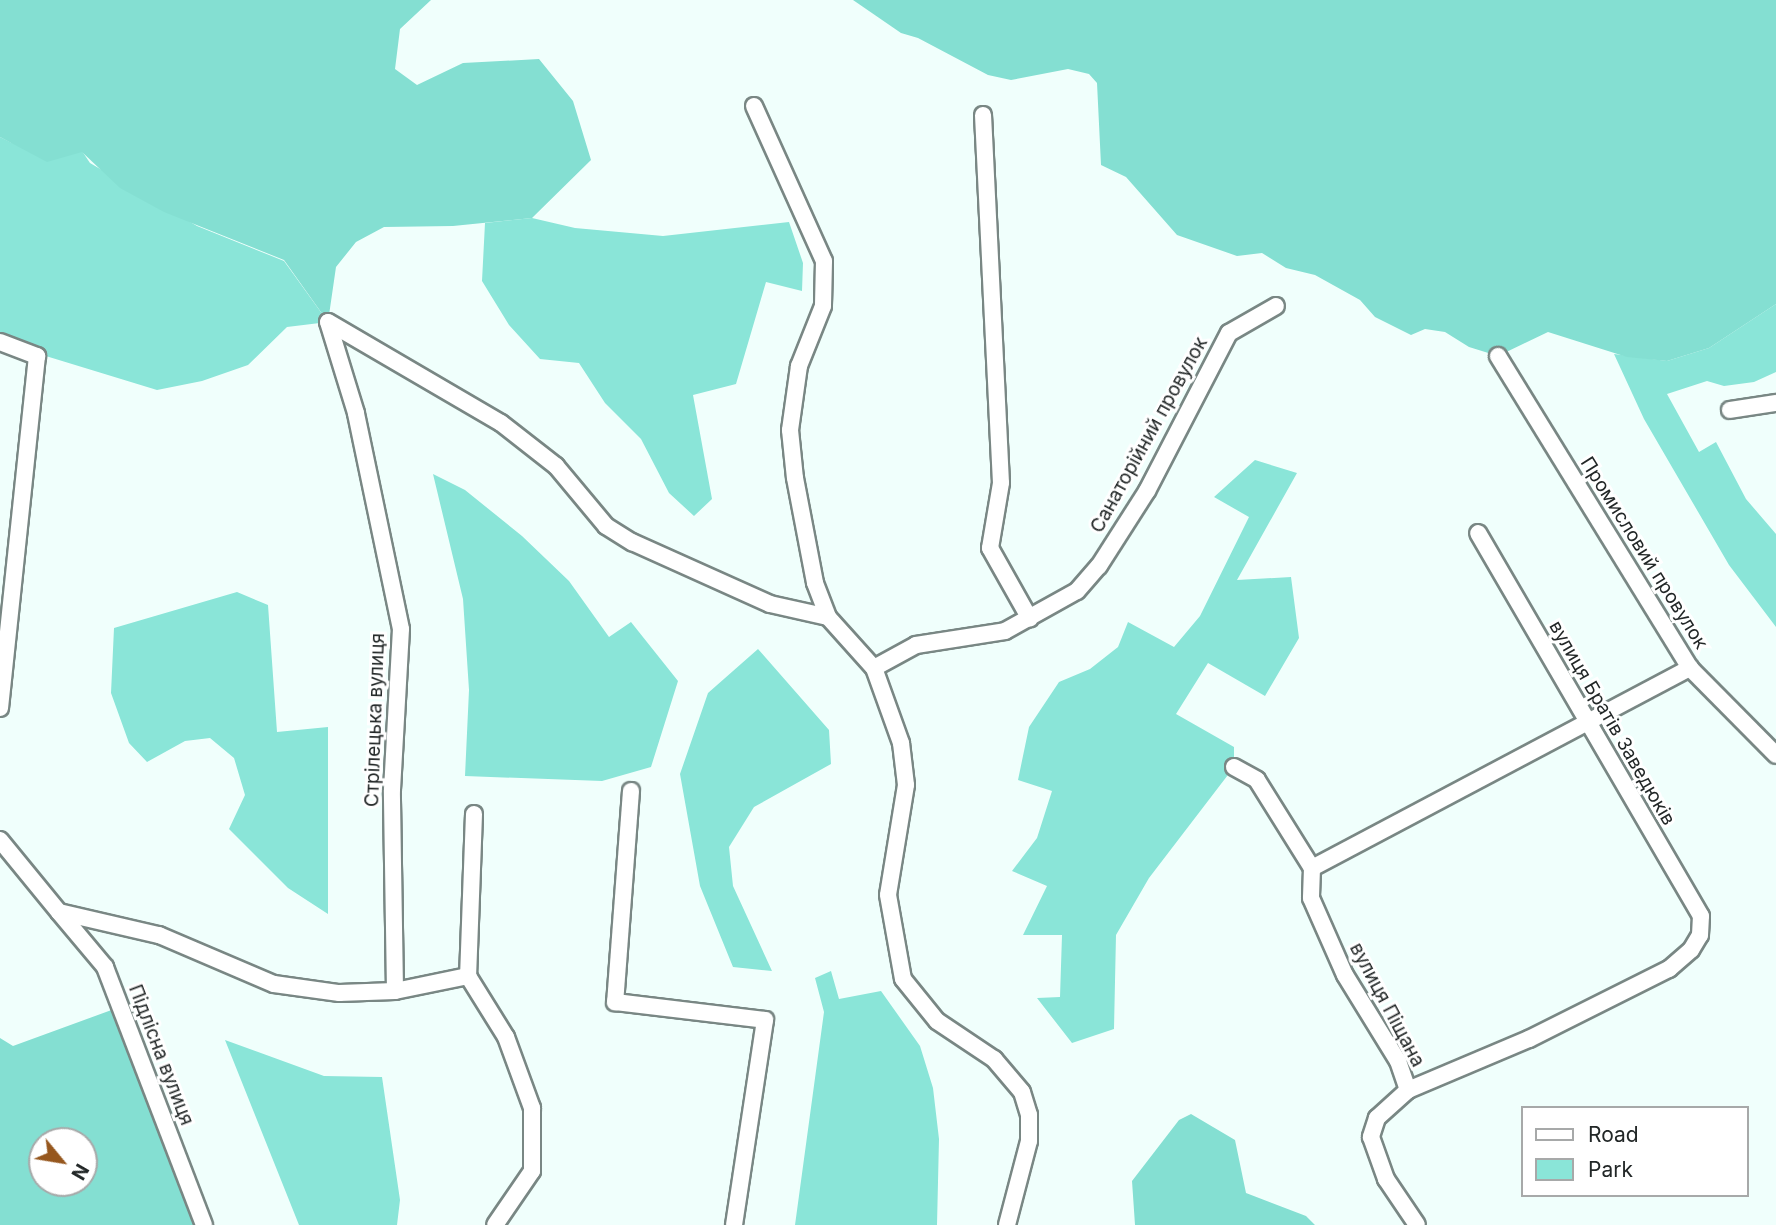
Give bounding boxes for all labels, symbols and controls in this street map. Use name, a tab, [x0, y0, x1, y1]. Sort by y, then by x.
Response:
street label: Санаторійний провулок	[1086, 333, 1212, 537]
street label: Промисловий провулок	[1575, 453, 1713, 653]
street label: вулиця Братів Заведюків	[1544, 617, 1680, 829]
street label: Стрілецька вулиця	[361, 633, 389, 807]
street label: вулиця Піщана	[1345, 939, 1429, 1071]
street label: Підлісна вулиця	[124, 981, 198, 1129]
legend	[1520, 1106, 1748, 1197]
text: Road	[1588, 1122, 1639, 1147]
north arrow	[28, 1127, 98, 1197]
text: Park	[1588, 1157, 1633, 1182]
text: N	[66, 1160, 93, 1184]

